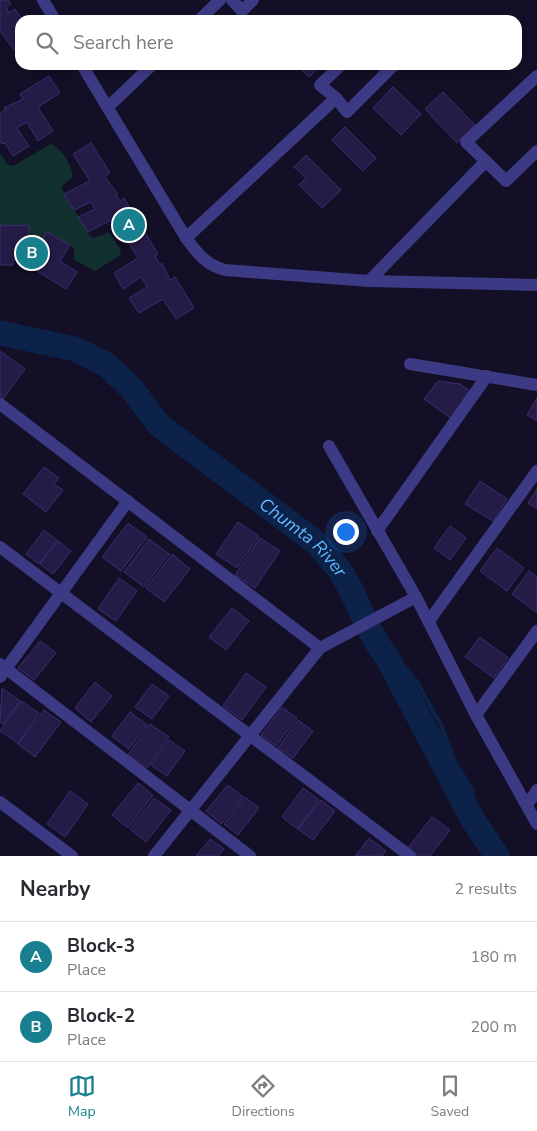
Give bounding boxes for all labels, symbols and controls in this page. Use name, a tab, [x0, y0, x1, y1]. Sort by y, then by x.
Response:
search box	[15, 15, 522, 70]
icon: search	[33, 29, 61, 57]
text: Search here	[73, 30, 174, 56]
pin: A	[113, 206, 145, 244]
pin: B	[16, 234, 48, 272]
water label: Chumta River	[254, 492, 353, 582]
your location	[333, 519, 359, 545]
text: Nearby	[20, 875, 90, 903]
text: 2 results	[455, 878, 517, 900]
text: Block-3	[67, 933, 135, 959]
text: A	[30, 946, 42, 968]
text: 180 m	[470, 946, 517, 968]
text: Place	[67, 959, 106, 981]
text: Block-2	[67, 1003, 135, 1029]
text: B	[30, 1016, 42, 1038]
text: 200 m	[470, 1016, 517, 1038]
text: Place	[67, 1029, 106, 1051]
tab: Map	[68, 1072, 96, 1121]
tab: Directions	[232, 1072, 295, 1121]
tab: Saved	[430, 1072, 469, 1121]

